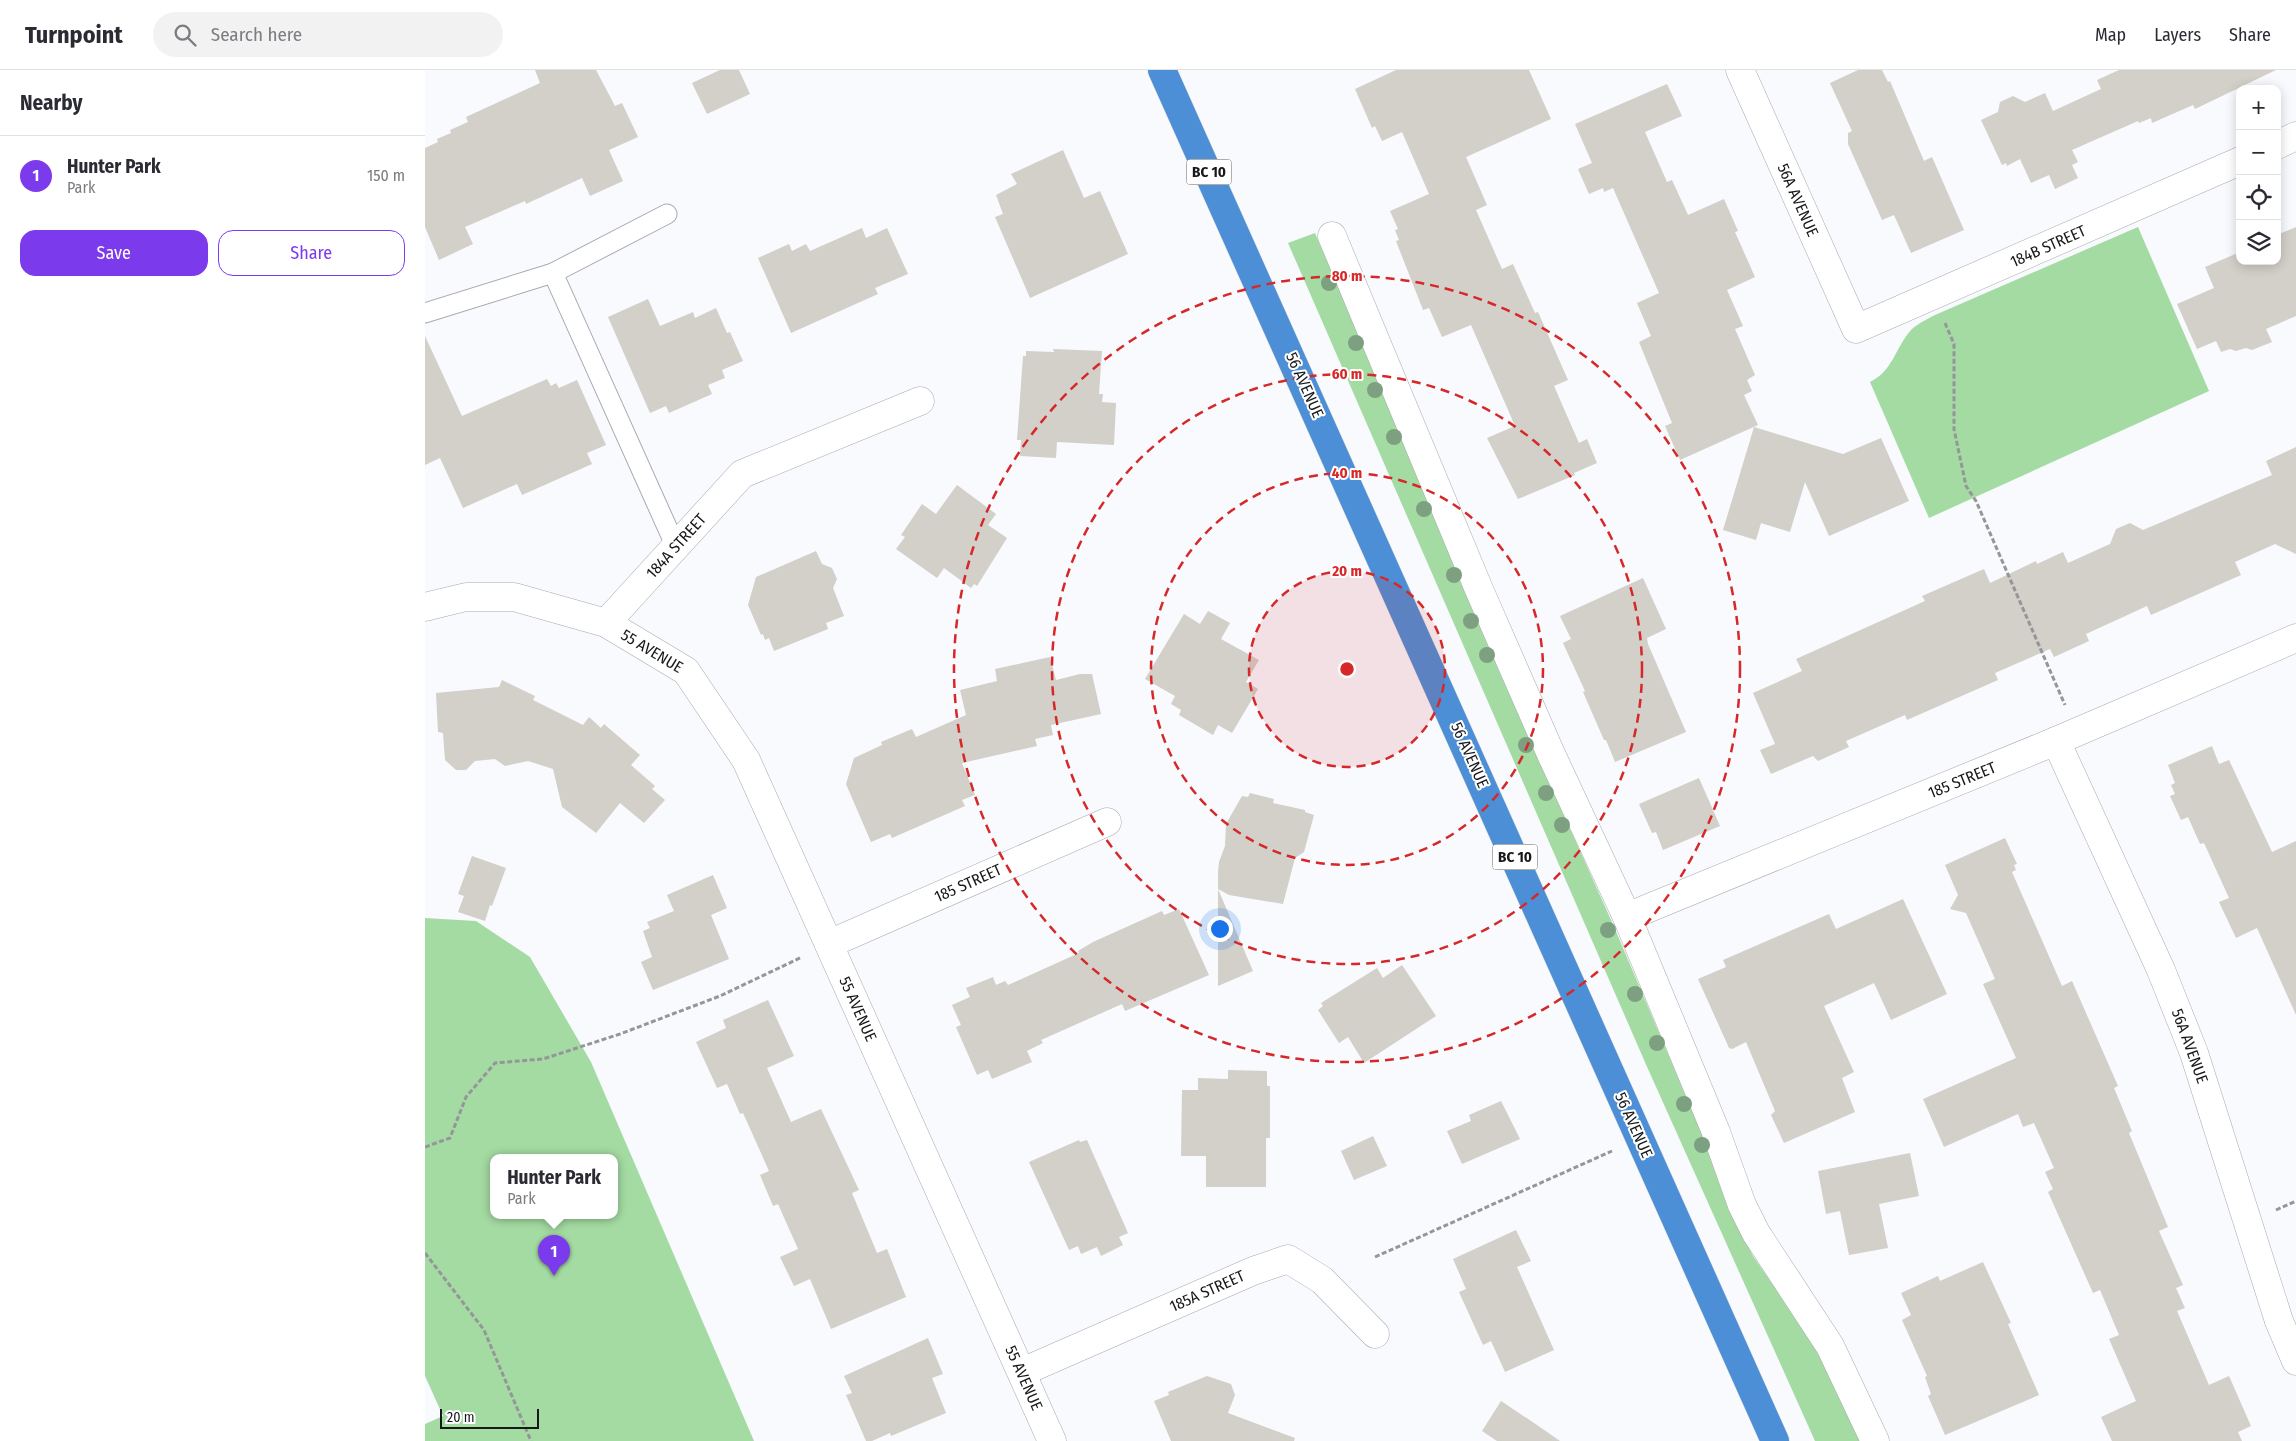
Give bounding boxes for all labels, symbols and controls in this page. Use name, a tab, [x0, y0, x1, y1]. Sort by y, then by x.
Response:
search box	[153, 12, 503, 57]
text: Turnpoint	[25, 21, 123, 49]
icon: search	[171, 21, 199, 49]
text: Search here	[211, 23, 302, 46]
text: Map	[2095, 24, 2126, 46]
text: Layers	[2154, 24, 2201, 46]
text: Share	[2229, 24, 2271, 46]
map controls	[2236, 85, 2281, 265]
button: +	[2236, 85, 2281, 130]
text: Nearby	[20, 90, 82, 116]
button: −	[2236, 130, 2281, 175]
text: Hunter Park	[67, 155, 161, 178]
road number: BC 10	[1187, 160, 1231, 184]
street label: 56A AVENUE	[1773, 161, 1823, 239]
text: 1	[33, 166, 39, 185]
text: 150 m	[367, 166, 405, 185]
button: locate	[2236, 175, 2281, 220]
text: Park	[67, 178, 95, 197]
button: layers	[2236, 220, 2281, 265]
street label: 184B STREET	[2007, 221, 2089, 271]
button: Save	[20, 230, 208, 276]
button: Share	[218, 230, 405, 276]
text: 80 m	[1332, 267, 1362, 285]
street label: 56 AVENUE	[1282, 349, 1328, 421]
text: 60 m	[1332, 365, 1362, 383]
text: 40 m	[1332, 464, 1362, 482]
street label: 184A STREET	[642, 509, 710, 582]
text: 20 m	[1331, 562, 1362, 580]
street label: 55 AVENUE	[618, 625, 686, 677]
centre of rings	[1338, 660, 1356, 678]
street label: 56 AVENUE	[1447, 719, 1493, 791]
street label: 185 STREET	[1925, 758, 1999, 802]
road number: BC 10	[1493, 844, 1537, 870]
street label: 185 STREET	[931, 860, 1005, 906]
your location	[1207, 916, 1233, 942]
street label: 55 AVENUE	[835, 974, 881, 1044]
street label: 56A AVENUE	[2168, 1006, 2212, 1086]
street label: 56 AVENUE	[1611, 1089, 1657, 1161]
popup	[490, 1154, 618, 1219]
text: Hunter Park	[507, 1166, 601, 1189]
text: Park	[507, 1189, 536, 1208]
pin: 1	[538, 1235, 570, 1276]
street label: 185A STREET	[1167, 1266, 1248, 1316]
street label: 55 AVENUE	[1001, 1343, 1047, 1413]
scale bar	[440, 1406, 539, 1429]
text: 20 m	[447, 1409, 475, 1426]

